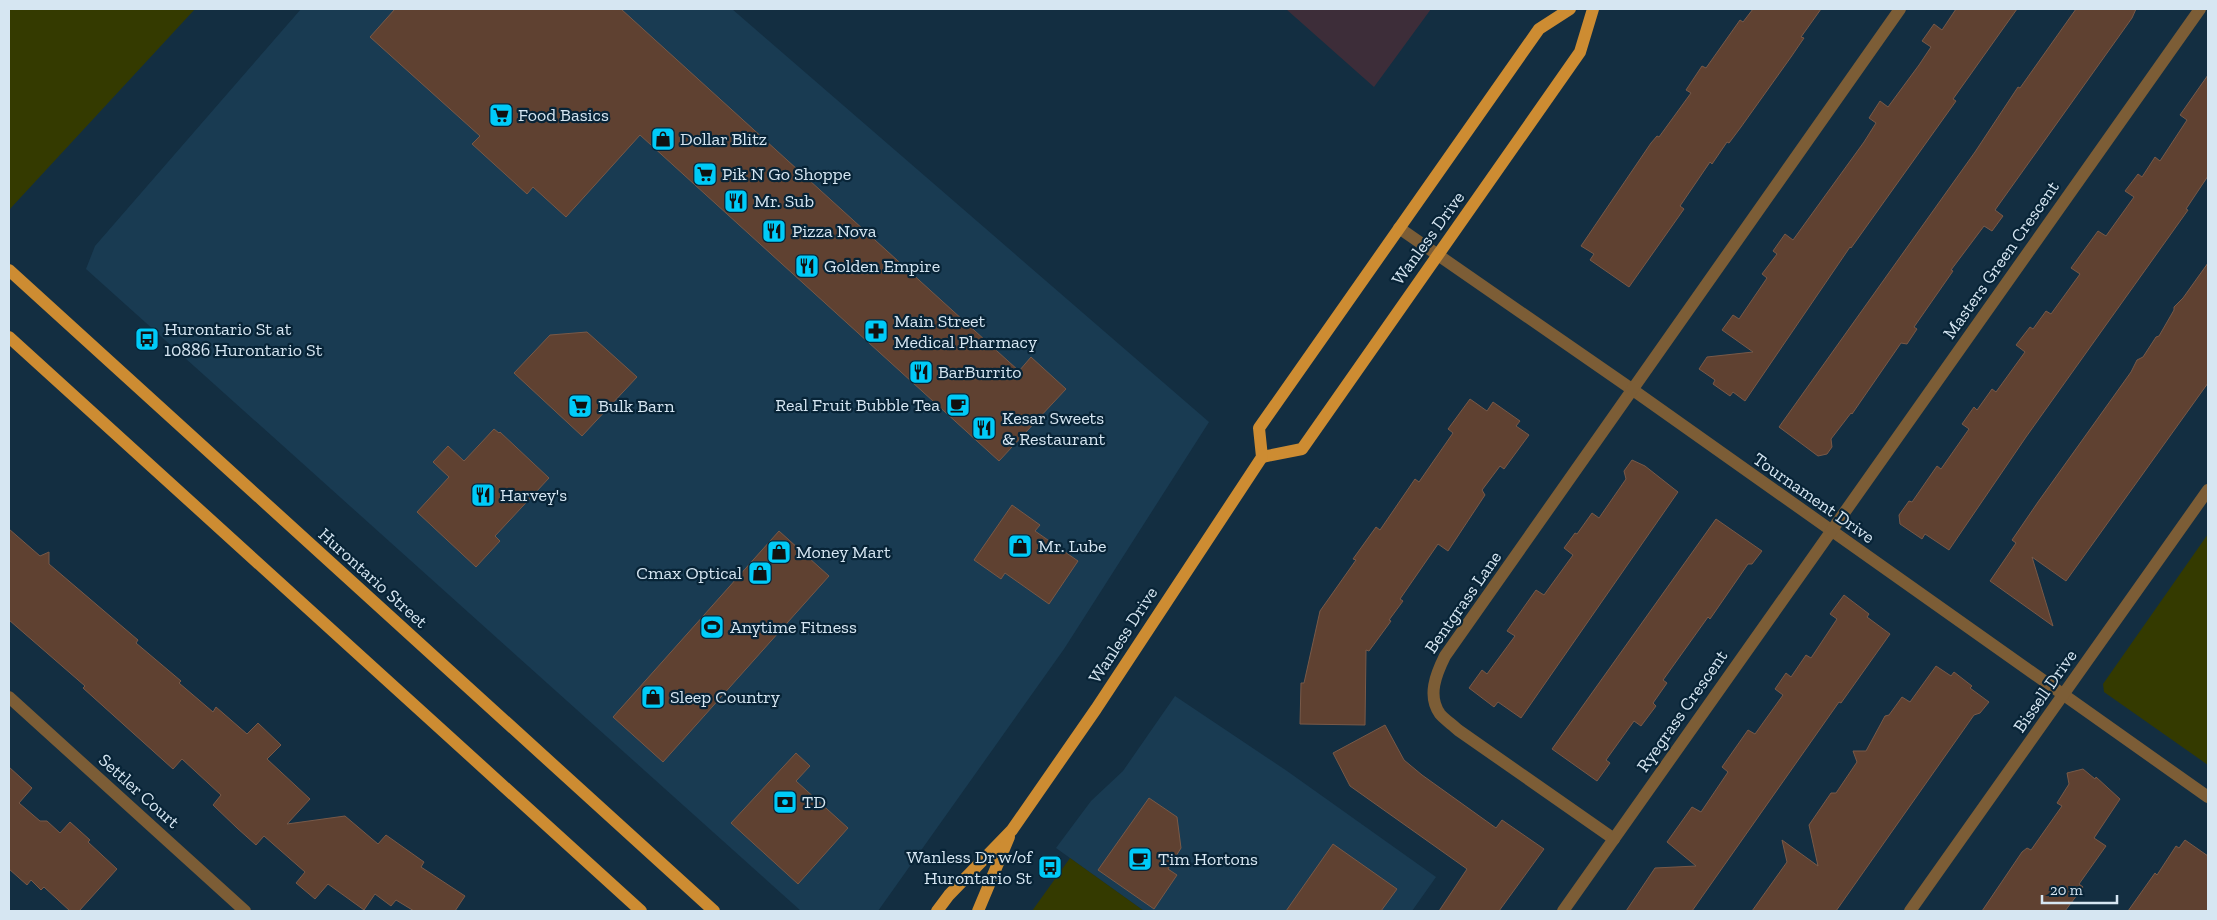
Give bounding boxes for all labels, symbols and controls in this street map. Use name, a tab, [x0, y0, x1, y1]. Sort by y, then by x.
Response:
supermarket icon: Food Basics	[488, 102, 514, 128]
place label: Food Basics	[518, 104, 609, 126]
shop icon: Dollar Blitz	[650, 126, 676, 152]
place label: Dollar Blitz	[680, 128, 767, 150]
supermarket icon: Pik N Go Shoppe	[692, 161, 718, 187]
place label: Pik N Go Shoppe	[722, 163, 851, 185]
street label: Masters Green Crescent	[1938, 177, 2064, 343]
street label: Wanless Drive	[1387, 187, 1469, 289]
restaurant icon: Mr. Sub	[723, 188, 749, 214]
place label: Mr. Sub	[754, 190, 814, 212]
restaurant icon: Pizza Nova	[761, 218, 787, 244]
place label: Pizza Nova	[792, 220, 877, 242]
restaurant icon: Golden Empire	[794, 253, 820, 279]
place label: Golden Empire	[824, 255, 940, 277]
place label: Main Street Medical Pharmacy	[894, 310, 1038, 353]
place label: Hurontario St at 10886 Hurontario St	[164, 318, 323, 361]
pharmacy icon: Main Street Medical Pharmacy	[863, 318, 889, 344]
bus stop icon: Hurontario St at 10886 Hurontario St	[134, 326, 160, 352]
restaurant icon: BarBurrito	[908, 359, 934, 385]
place label: BarBurrito	[938, 361, 1022, 383]
cafe icon: Real Fruit Bubble Tea	[945, 392, 971, 418]
supermarket icon: Bulk Barn	[567, 393, 593, 419]
place label: Real Fruit Bubble Tea	[775, 394, 940, 416]
place label: Bulk Barn	[598, 395, 675, 417]
place label: Kesar Sweets & Restaurant	[1002, 407, 1105, 450]
restaurant icon: Kesar Sweets & Restaurant	[971, 415, 997, 441]
street label: Tournament Drive	[1749, 448, 1879, 548]
restaurant icon: Harvey's	[470, 482, 496, 508]
place label: Harvey's	[500, 484, 567, 506]
street label: Hurontario Street	[314, 523, 432, 633]
shop icon: Mr. Lube	[1007, 533, 1033, 559]
place label: Mr. Lube	[1038, 535, 1107, 557]
shop icon: Money Mart	[766, 539, 792, 565]
place label: Money Mart	[796, 541, 891, 563]
street label: Bentgrass Lane	[1420, 547, 1506, 657]
shop icon: Cmax Optical	[747, 560, 773, 586]
place label: Cmax Optical	[636, 562, 742, 584]
street label: Wanless Drive	[1084, 583, 1162, 687]
sports icon: Anytime Fitness	[699, 614, 725, 640]
place label: Anytime Fitness	[730, 616, 857, 638]
street label: Bissell Drive	[2008, 645, 2082, 737]
street label: Ryegrass Crescent	[1632, 646, 1732, 776]
shop icon: Sleep Country	[640, 684, 666, 710]
place label: Sleep Country	[670, 686, 781, 708]
street label: Settler Court	[94, 749, 184, 833]
bank icon: TD	[772, 789, 798, 815]
place label: TD	[802, 791, 826, 813]
place label: Wanless Dr w/of Hurontario St	[907, 846, 1033, 889]
cafe icon: Tim Hortons	[1127, 846, 1153, 872]
place label: Tim Hortons	[1158, 848, 1258, 870]
bus stop icon: Wanless Dr w/of Hurontario St	[1037, 854, 1063, 880]
scale bar	[2042, 872, 2117, 904]
text: 20 m	[2050, 881, 2083, 899]

